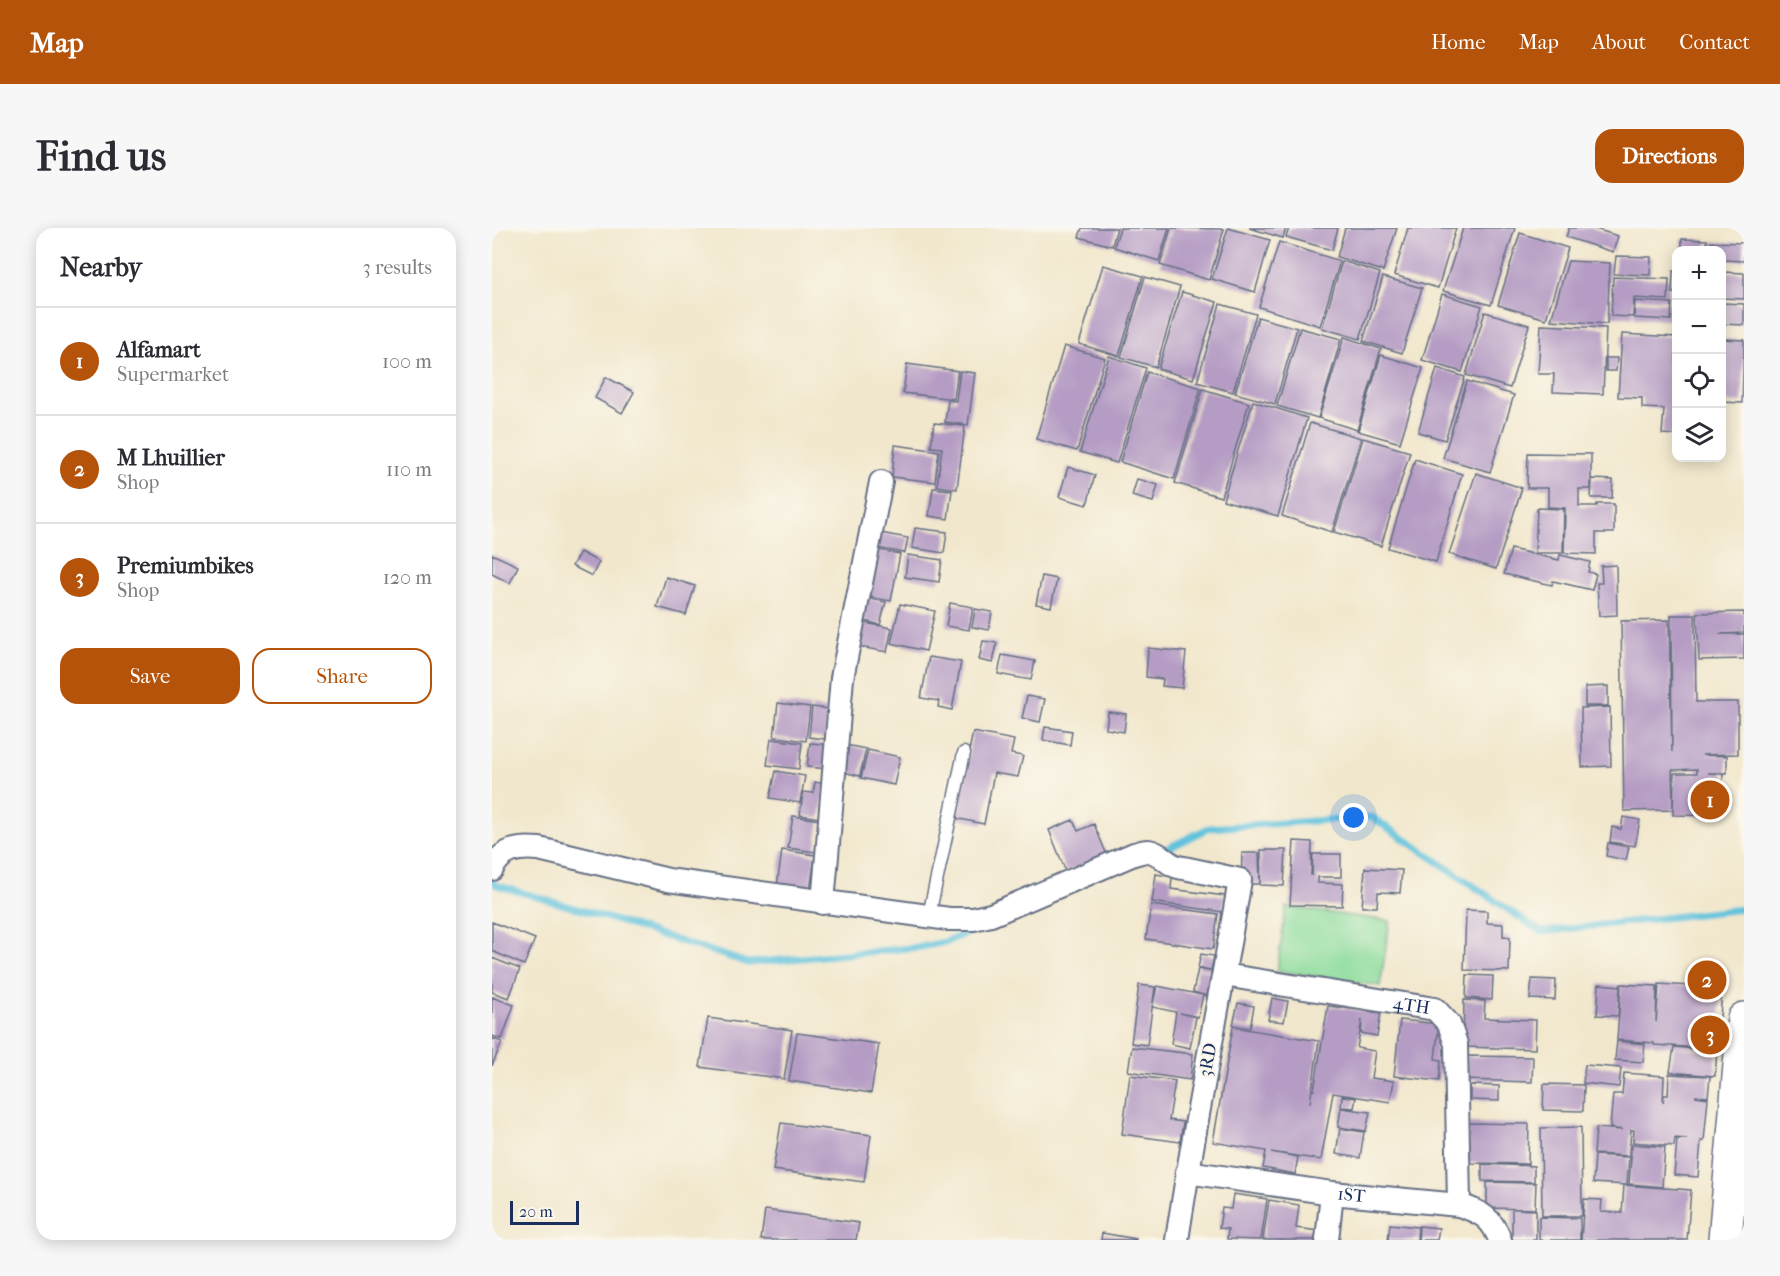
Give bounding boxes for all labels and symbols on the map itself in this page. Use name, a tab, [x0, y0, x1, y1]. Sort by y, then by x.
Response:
pin: 1	[1690, 778, 1730, 822]
your location	[1339, 803, 1368, 832]
pin: 2	[1688, 958, 1726, 1002]
street label: 4TH	[1392, 992, 1432, 1019]
pin: 3	[1690, 1012, 1730, 1058]
street label: 3RD	[1194, 1041, 1222, 1079]
street label: 1ST	[1337, 1183, 1367, 1207]
scale bar	[510, 1198, 579, 1226]

